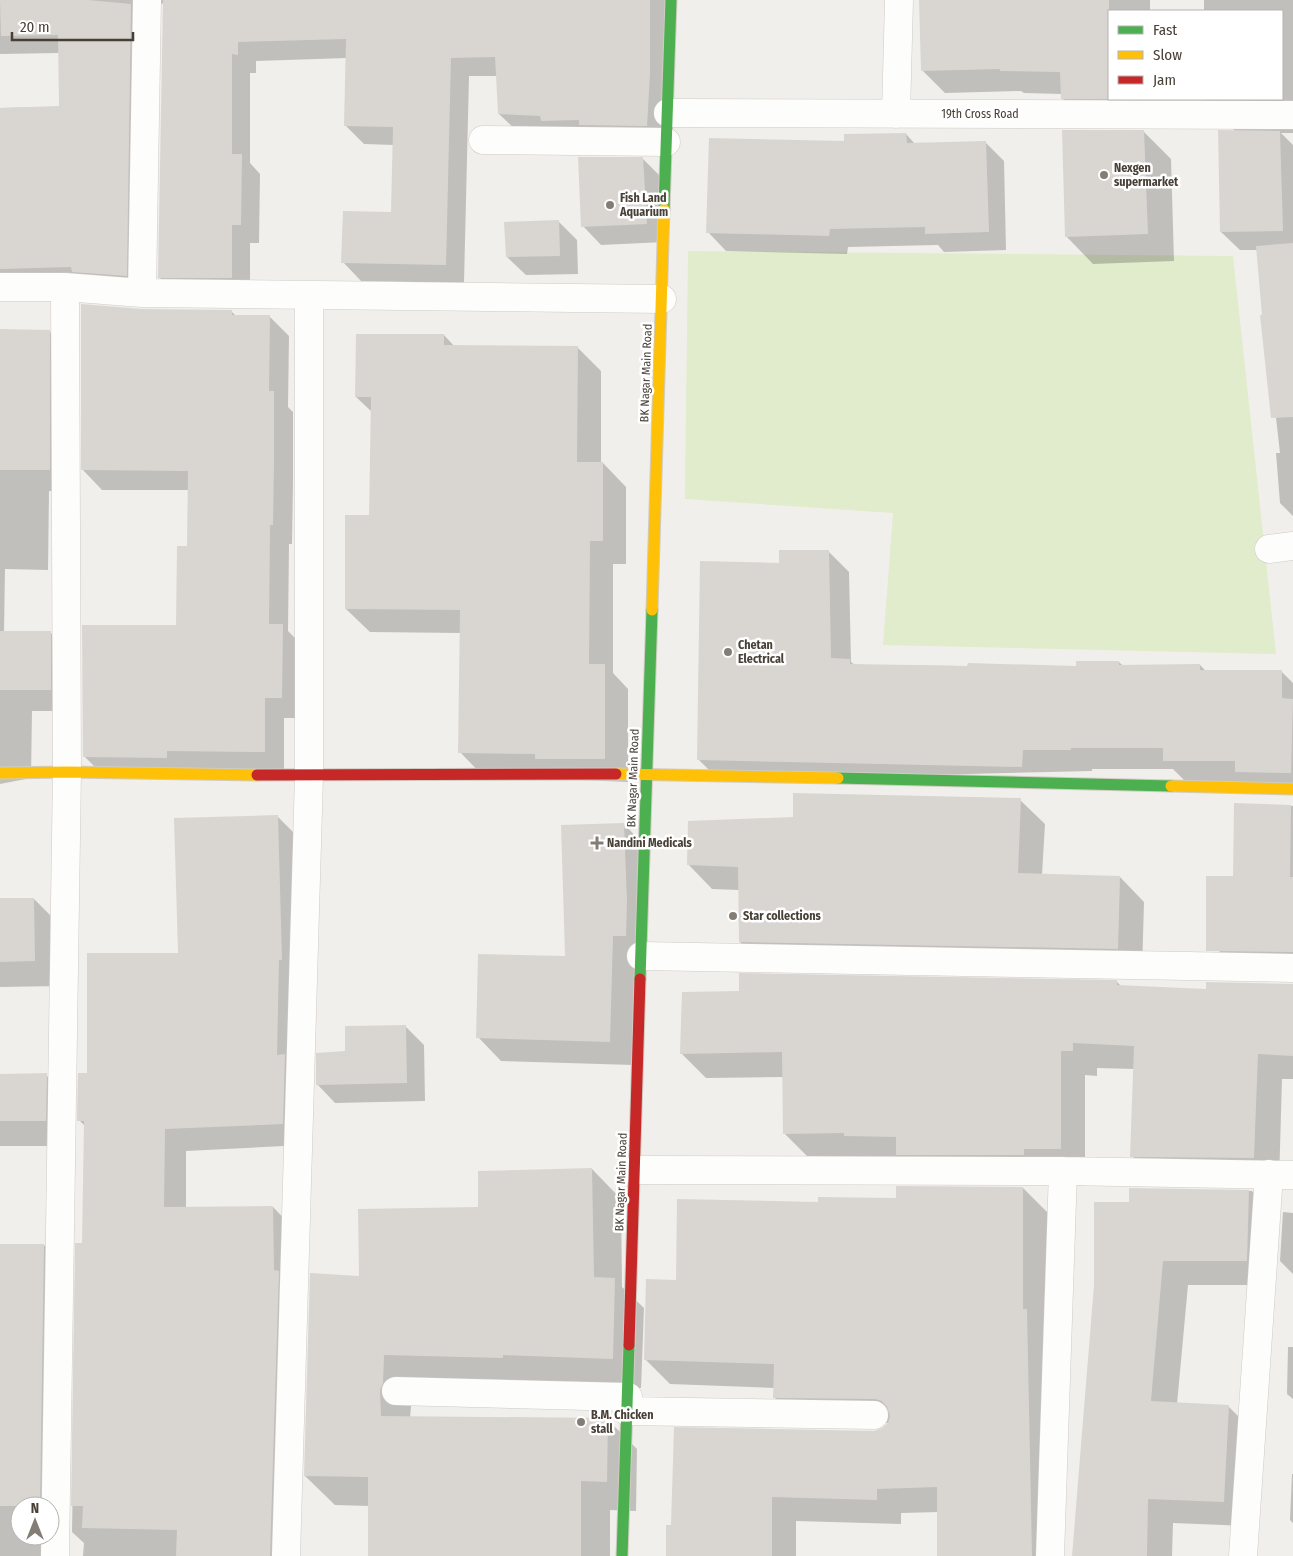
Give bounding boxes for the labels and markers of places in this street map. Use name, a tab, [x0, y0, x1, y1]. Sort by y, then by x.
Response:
place label: Nexgen supermarket	[1114, 161, 1179, 189]
marker: Nexgen supermarket	[1098, 169, 1110, 181]
place label: Fish Land Aquarium	[619, 191, 668, 219]
marker: Fish Land Aquarium	[604, 199, 616, 211]
place label: Chetan Electrical	[738, 638, 785, 666]
marker: Chetan Electrical	[722, 646, 734, 658]
place label: Nandini Medicals	[607, 836, 693, 850]
marker: Nandini Medicals	[591, 837, 603, 849]
place label: Star collections	[743, 909, 821, 923]
marker: Star collections	[727, 910, 739, 922]
place label: B.M. Chicken stall	[591, 1408, 653, 1436]
marker: B.M. Chicken stall	[575, 1416, 587, 1428]

